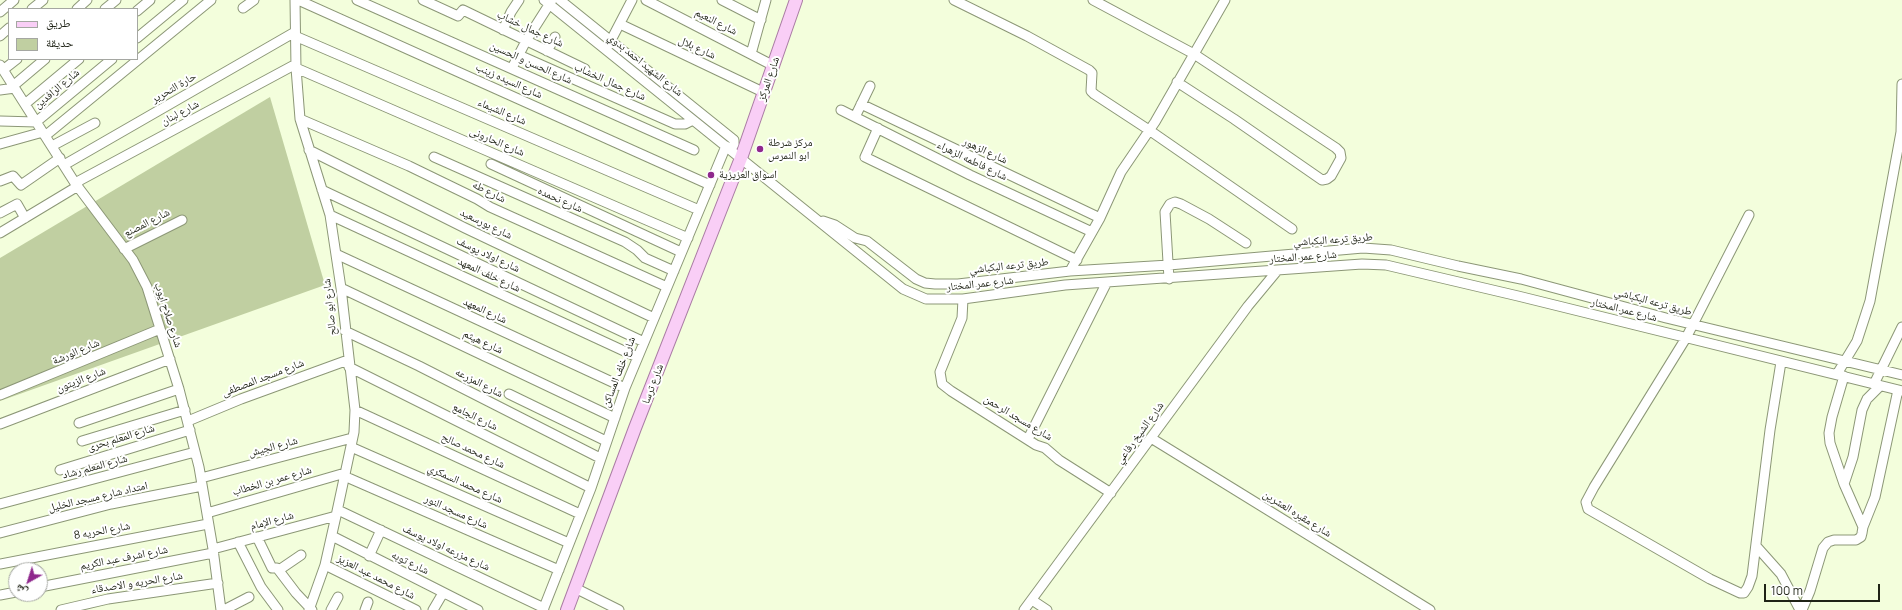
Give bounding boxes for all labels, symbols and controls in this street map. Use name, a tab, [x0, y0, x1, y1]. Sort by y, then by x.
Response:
street label: شارع النعيم	[693, 6, 739, 38]
legend	[8, 8, 138, 60]
street label: شارع جمال خشاب	[495, 8, 565, 50]
text: طريق	[46, 14, 71, 31]
street label: شارع الشهيد احمد بدوي	[605, 31, 685, 99]
text: حديقة	[46, 34, 74, 51]
street label: شارع بلال	[676, 34, 718, 62]
street label: شارع الحسن و الحسين	[488, 39, 574, 87]
street label: شارع المركز	[755, 55, 783, 103]
street label: شارع السيده زينب	[474, 60, 544, 102]
street label: شارع جمال الخشاب	[572, 60, 648, 104]
street label: شارع الرافدين	[32, 66, 82, 112]
street label: حارة التحرير	[149, 70, 199, 106]
street label: شارع الشيماء	[476, 96, 528, 128]
street label: شارع لبنان	[159, 98, 201, 128]
street label: شارع الحارونى	[468, 125, 526, 159]
street label: شارع الزهور	[961, 135, 1009, 167]
place label: مركز شرطة ابو النمرس	[768, 136, 813, 162]
street label: شارع فاطمه الزهراء	[935, 138, 1009, 184]
marker: مركز شرطة ابو النمرس	[755, 144, 765, 154]
place label: اسواق العزيزية	[719, 168, 777, 182]
marker: اسواق العزيزية	[706, 170, 716, 180]
street label: شارع طه	[470, 178, 508, 206]
street label: شارع نحمده	[536, 184, 584, 216]
street label: شارع المصنع	[122, 206, 172, 240]
street label: شارع بورسعيد	[458, 206, 514, 242]
street label: طريق ترعه البكباشي	[1293, 231, 1373, 249]
street label: شارع اولاد يوسف	[454, 235, 522, 275]
street label: شارع عمر المختار	[1269, 248, 1337, 266]
street label: شارع خلف المعهد	[456, 255, 522, 295]
street label: طريق ترعه البكباشي	[969, 255, 1049, 277]
street label: شارع عمر المختار	[946, 274, 1014, 294]
street label: شارع ابو صالح	[320, 278, 340, 336]
street label: شارع صلاح ايوب	[151, 281, 185, 349]
street label: طريق ترعه البكباشي	[1613, 285, 1693, 319]
street label: شارع المعهد	[461, 295, 509, 327]
street label: شارع عمر المختار	[1590, 295, 1658, 325]
street label: شارع هيثم	[461, 327, 505, 357]
street label: شارع خلف المساكن	[599, 335, 639, 409]
street label: شارع الورشة	[51, 336, 101, 368]
street label: شارع مسجد المصطفى	[220, 356, 306, 400]
street label: شارع ترسا	[639, 362, 667, 406]
street label: شارع الزيتون	[54, 365, 108, 395]
street label: شارع المزرعه	[453, 365, 505, 401]
street label: شارع مسجد الرحمن	[981, 392, 1055, 444]
street label: شارع الشيخ رفاعي	[1113, 399, 1167, 467]
street label: شارع الجامع	[450, 400, 500, 434]
street label: شارع المعلم بحرى	[86, 422, 156, 454]
street label: شارع محمد صالح	[439, 431, 507, 471]
street label: شارع الجيش	[247, 434, 299, 460]
street label: شارع المعلم رشاد	[61, 452, 129, 482]
street label: شارع محمد السمكري	[426, 462, 504, 506]
street label: شارع عمر بن الخطاب	[231, 463, 313, 499]
street label: امتداد شارع مسجد الخليل	[47, 479, 149, 515]
street label: شارع مقبره العشرين	[1260, 488, 1334, 540]
street label: شارع مسجد النور	[422, 492, 490, 532]
street label: شارع الإمام	[249, 509, 295, 533]
street label: شارع الحريه 8	[73, 520, 131, 542]
street label: شارع مزرعه اولاد يوسف	[400, 522, 492, 574]
street label: شارع اشرف عبد الكريم	[79, 543, 169, 573]
street label: شارع توبه	[389, 548, 431, 578]
street label: شارع محمد عبد العزيز	[335, 552, 417, 602]
north arrow	[8, 562, 48, 602]
street label: شارع الحريه و الاصدقاء	[90, 569, 184, 597]
scale bar	[1766, 576, 1882, 602]
text: ش	[12, 581, 30, 600]
text: 100 m	[1771, 582, 1803, 599]

